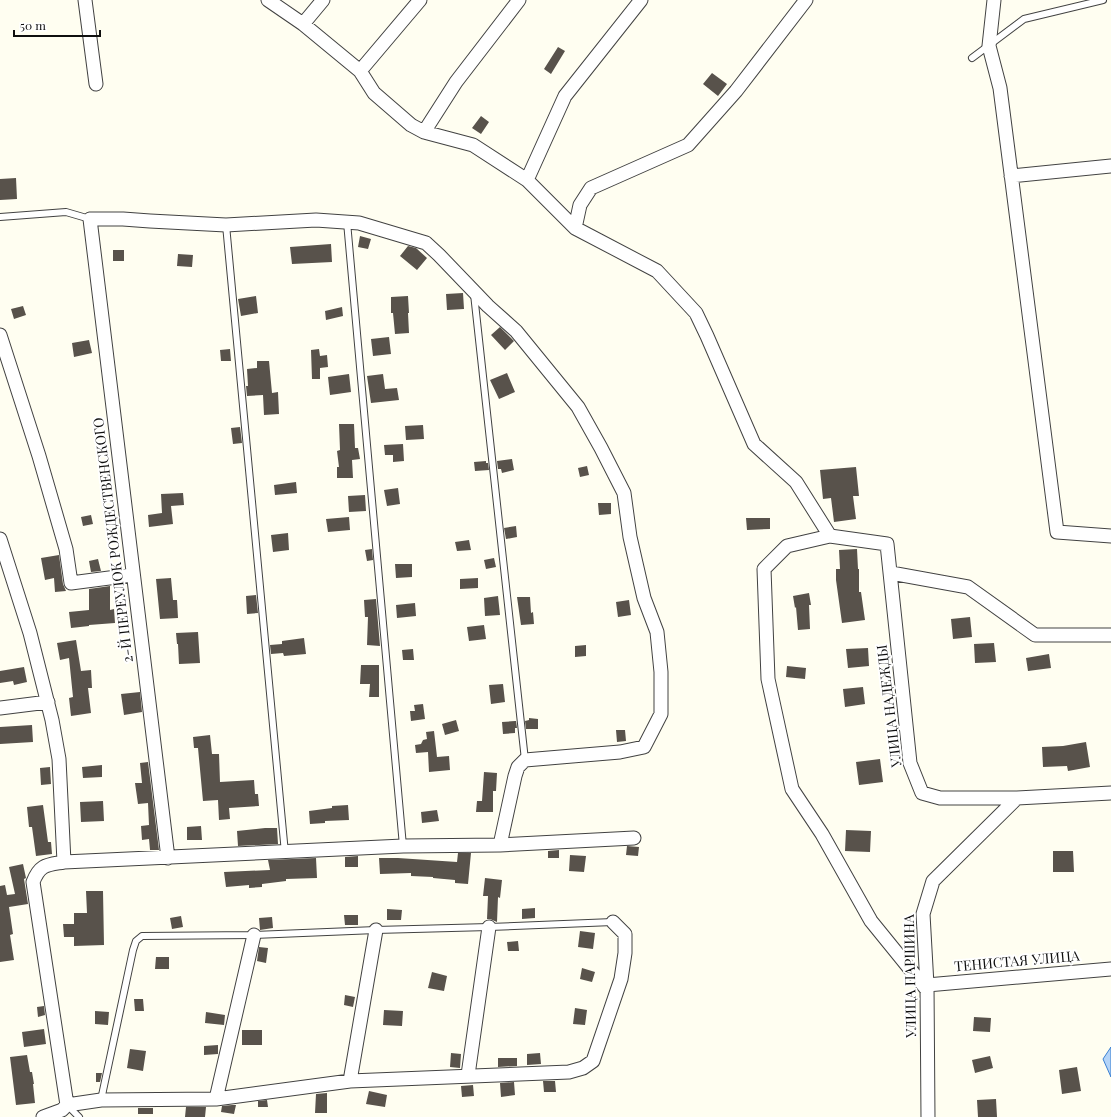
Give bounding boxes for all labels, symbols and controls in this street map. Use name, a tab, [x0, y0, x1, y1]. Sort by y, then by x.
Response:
scale bar	[14, 12, 100, 38]
text: 50 m	[20, 17, 46, 33]
street label: 2-Й ПЕРЕУЛОК РОЖДЕСТВЕНСКОГО	[88, 416, 137, 664]
street label: УЛИЦА НАДЕЖДЫ	[872, 644, 906, 769]
street label: УЛИЦА ПАРШИНА	[899, 914, 920, 1039]
street label: ТЕНИСТАЯ УЛИЦА	[953, 946, 1081, 975]

